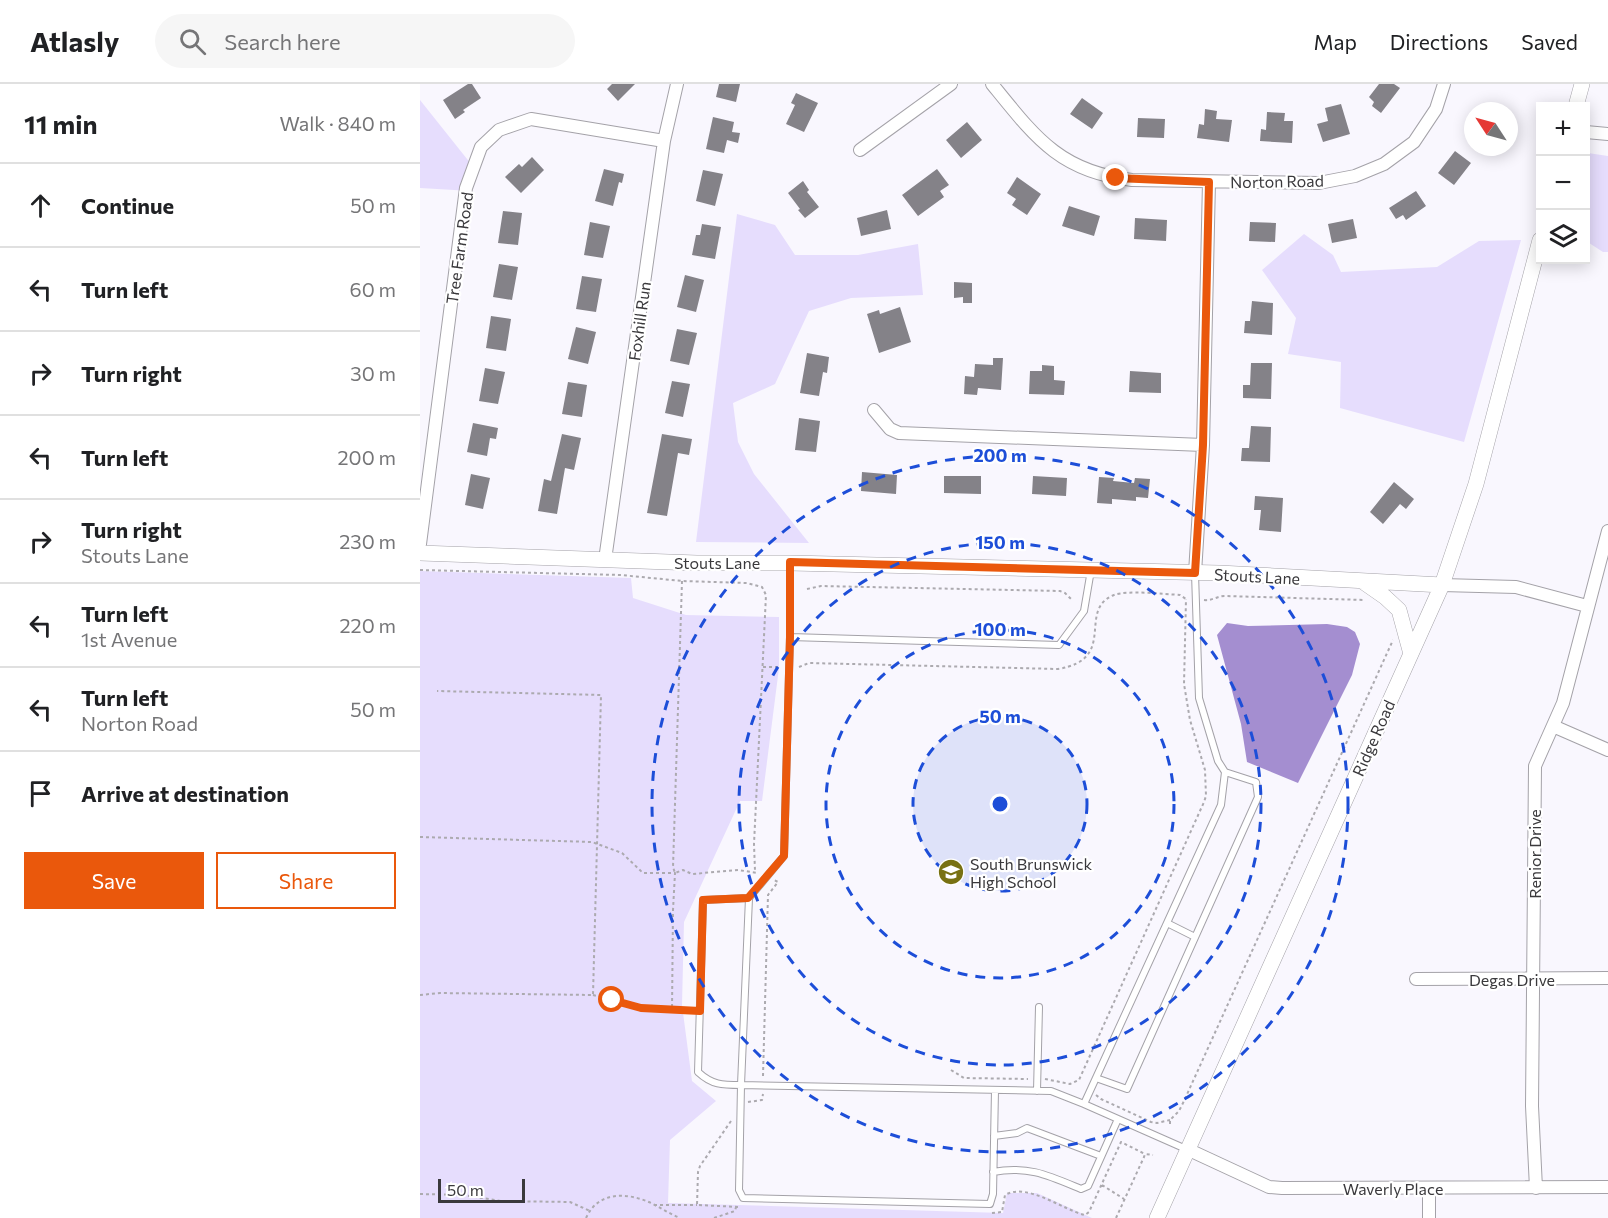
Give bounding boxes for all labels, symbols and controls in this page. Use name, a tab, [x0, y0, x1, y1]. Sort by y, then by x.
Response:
search box	[155, 14, 575, 68]
text: Atlasly	[30, 24, 119, 58]
icon: search	[176, 25, 209, 58]
text: Search here	[224, 28, 341, 55]
text: Map	[1314, 29, 1357, 54]
text: Directions	[1390, 29, 1488, 54]
text: Saved	[1521, 29, 1578, 54]
north arrow	[1464, 102, 1518, 156]
map controls	[1536, 102, 1590, 264]
button: +	[1536, 102, 1590, 156]
text: 11 min	[24, 108, 97, 139]
text: Walk · 840 m	[279, 111, 396, 135]
button: −	[1536, 156, 1590, 210]
route end	[1102, 164, 1128, 190]
street label: Norton Road	[1230, 171, 1324, 191]
icon: ahead	[24, 189, 57, 222]
street label: Tree Farm Road	[442, 191, 476, 305]
text: Continue	[81, 192, 174, 219]
text: 50 m	[350, 193, 396, 217]
button: layers	[1536, 210, 1590, 264]
icon: left	[24, 273, 57, 306]
text: Turn left	[81, 276, 168, 303]
text: 60 m	[350, 277, 396, 301]
street label: Foxhill Run	[624, 280, 654, 362]
icon: right	[24, 357, 57, 390]
text: Turn right	[81, 360, 182, 387]
text: 30 m	[350, 361, 396, 385]
icon: left	[24, 441, 57, 474]
text: Turn left	[81, 444, 168, 471]
text: 200 m	[973, 444, 1027, 466]
text: 200 m	[338, 445, 396, 469]
text: Turn right	[81, 516, 182, 543]
icon: right	[24, 525, 57, 558]
text: 230 m	[339, 529, 396, 553]
text: 150 m	[975, 531, 1025, 553]
text: Stouts Lane	[81, 543, 189, 567]
street label: Stouts Lane	[674, 553, 760, 572]
street label: Stouts Lane	[1213, 564, 1301, 588]
text: Turn left	[81, 600, 168, 627]
icon: left	[24, 609, 57, 642]
text: 220 m	[340, 613, 396, 637]
text: 100 m	[974, 618, 1026, 640]
text: 1st Avenue	[81, 627, 177, 651]
text: Turn left	[81, 684, 168, 711]
icon: left	[24, 693, 57, 726]
text: 50 m	[350, 697, 396, 721]
street label: Ridge Road	[1348, 697, 1398, 779]
text: 50 m	[979, 705, 1021, 727]
text: Norton Road	[81, 711, 198, 735]
icon: arrive	[24, 777, 57, 810]
text: Arrive at destination	[81, 780, 289, 807]
centre of rings	[990, 794, 1010, 814]
street label: Renior Drive	[1525, 809, 1544, 899]
button: Save	[24, 852, 204, 909]
button: Share	[216, 852, 396, 909]
place label: South Brunswick High School	[970, 854, 1092, 891]
school or university icon: South Brunswick High School	[936, 857, 966, 887]
street label: Degas Drive	[1469, 970, 1555, 989]
route start	[598, 986, 624, 1012]
scale bar	[438, 1176, 525, 1204]
street label: Waverly Place	[1343, 1179, 1443, 1198]
text: 50 m	[447, 1180, 484, 1199]

